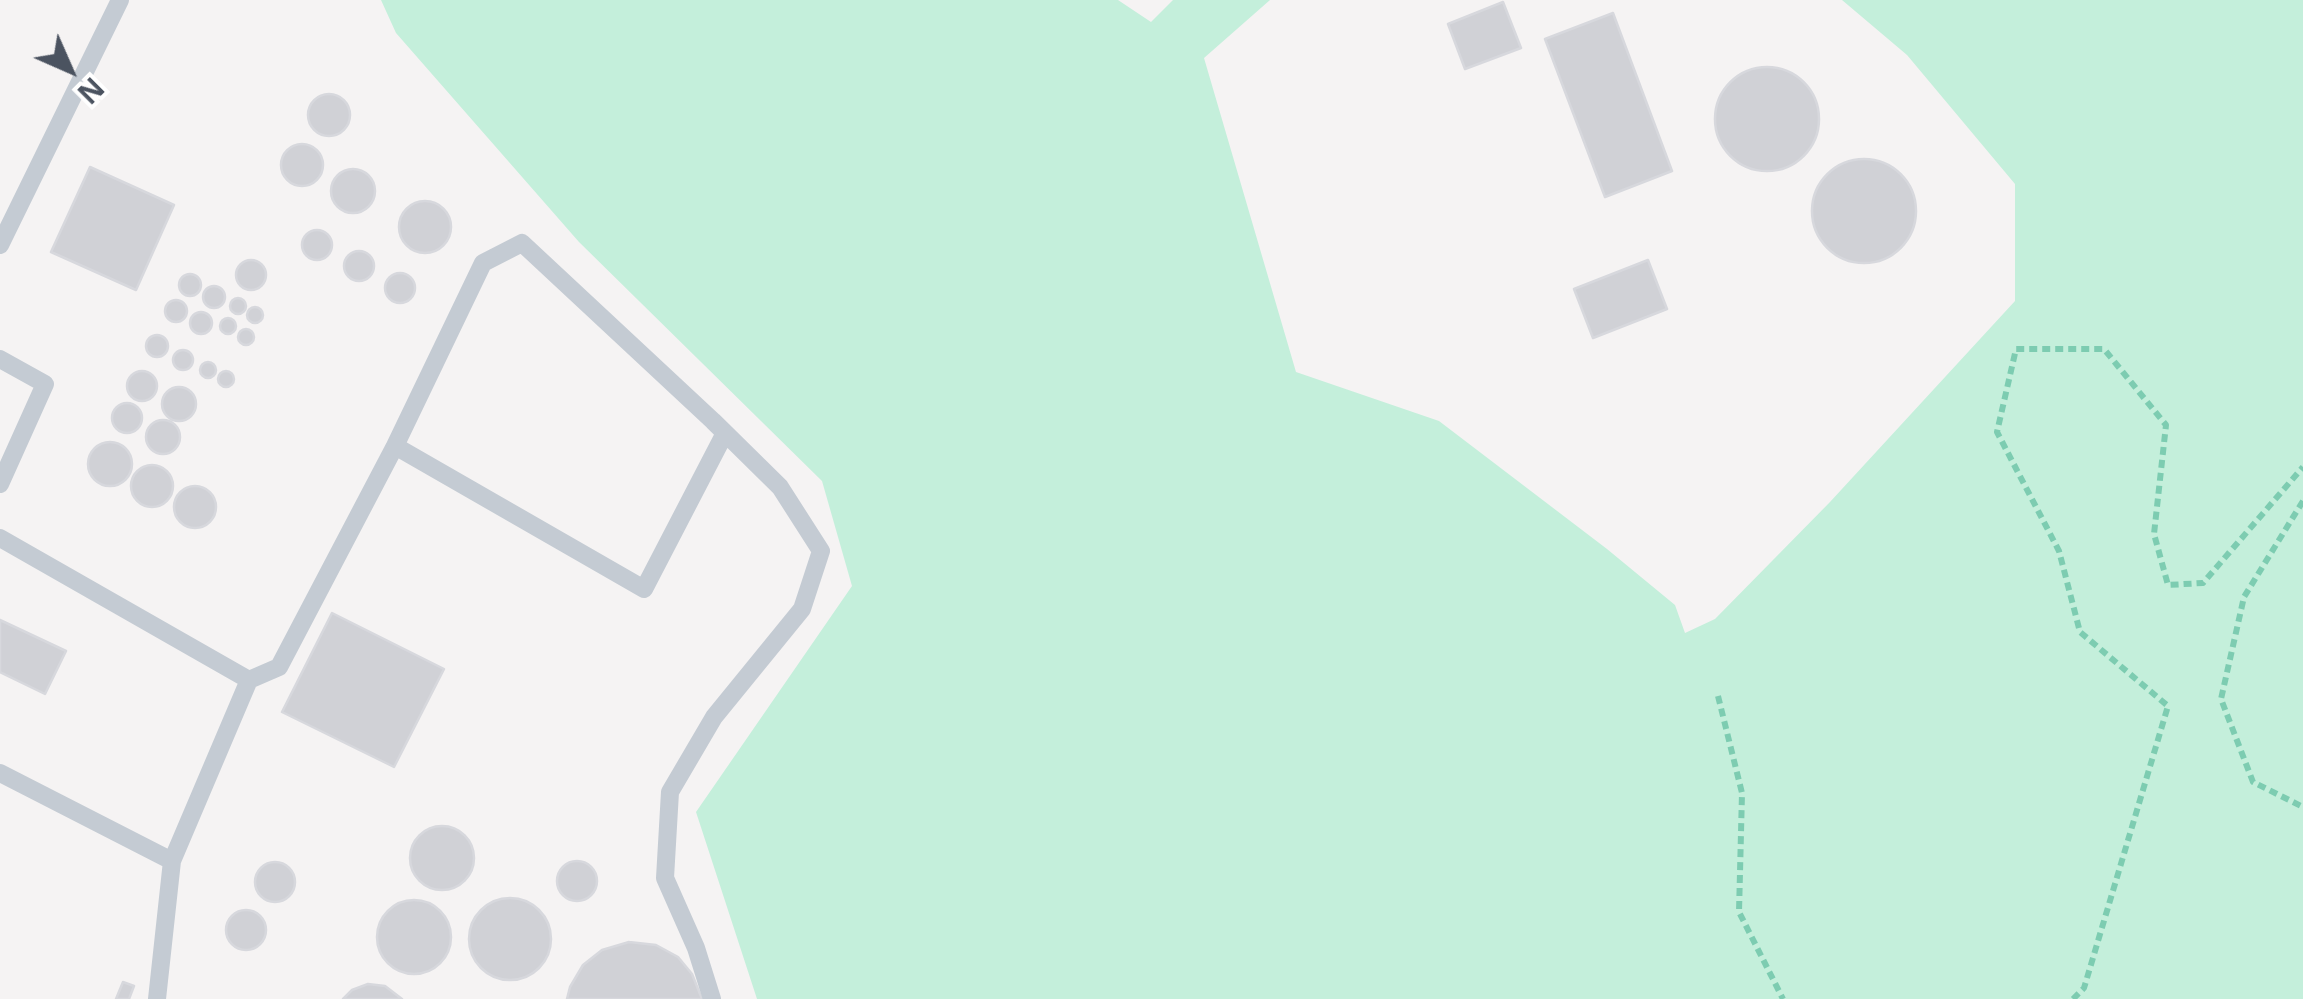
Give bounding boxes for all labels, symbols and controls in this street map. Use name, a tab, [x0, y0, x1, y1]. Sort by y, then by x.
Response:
north arrow	[20, 20, 120, 120]
text: N	[70, 70, 113, 113]

